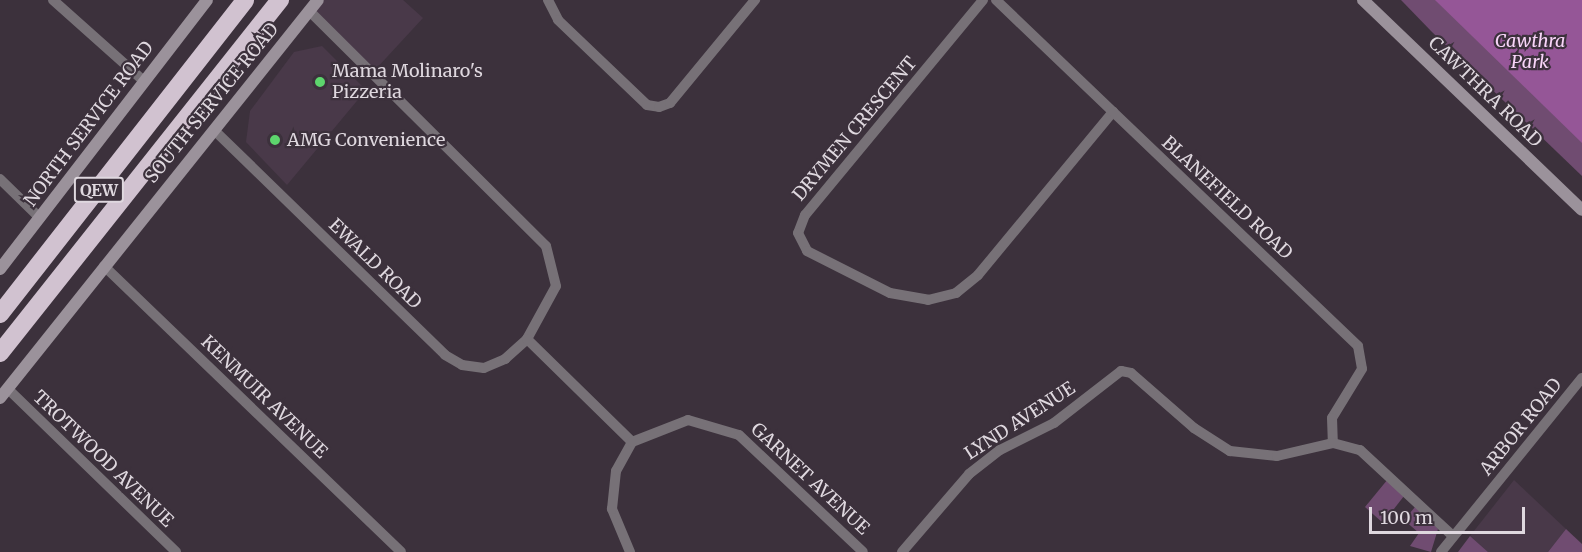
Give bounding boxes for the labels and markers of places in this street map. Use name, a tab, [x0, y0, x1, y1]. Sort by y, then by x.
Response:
place label: Mama Molinaro's Pizzeria	[332, 61, 483, 104]
marker: Mama Molinaro's Pizzeria	[313, 75, 327, 89]
place label: AMG Convenience	[287, 129, 445, 151]
marker: AMG Convenience	[268, 133, 282, 147]

